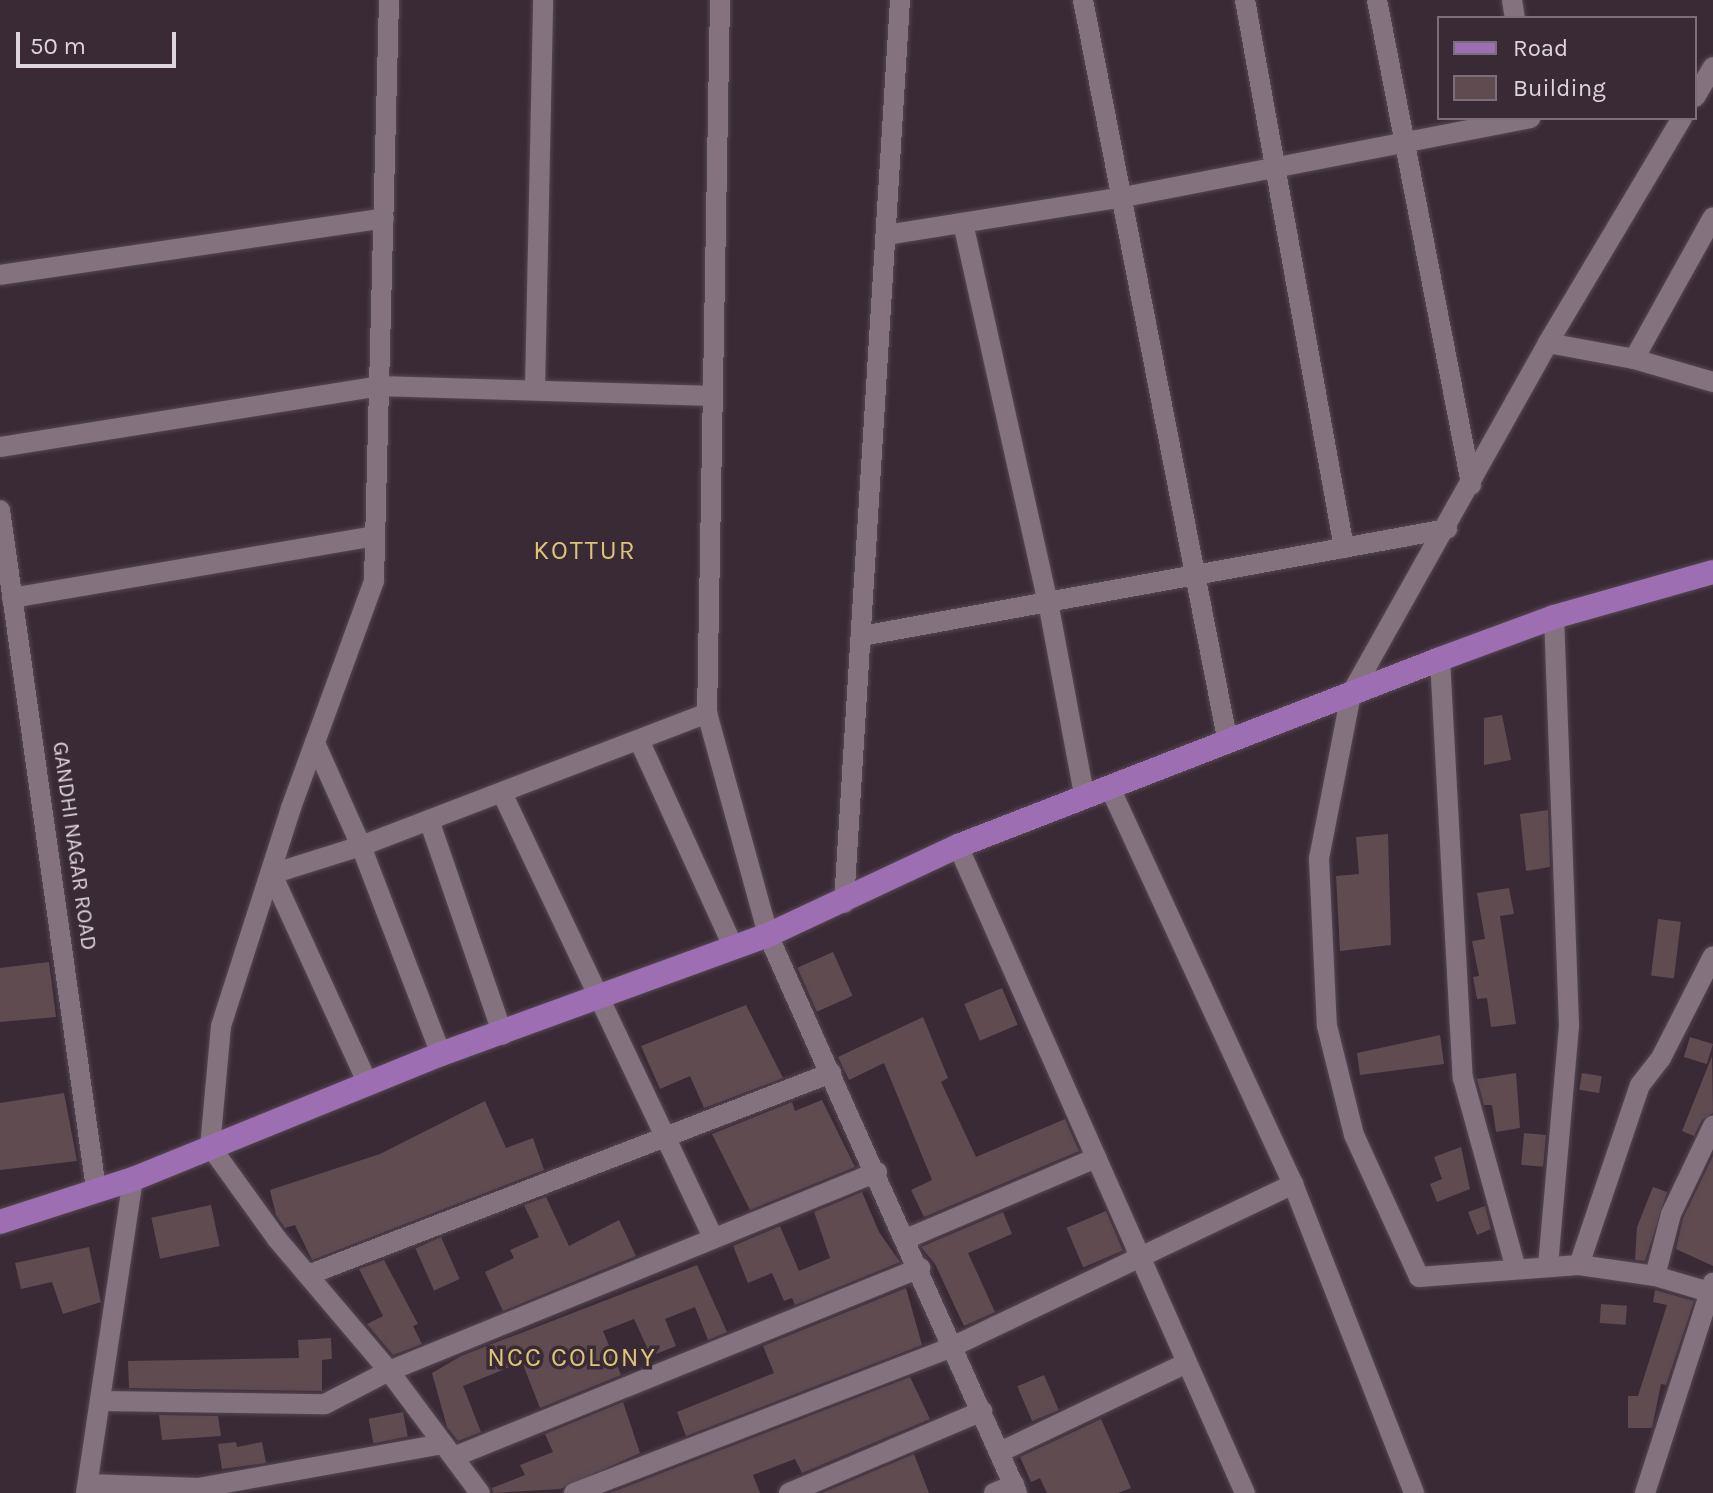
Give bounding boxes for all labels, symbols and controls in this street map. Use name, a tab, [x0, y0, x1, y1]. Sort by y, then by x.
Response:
scale bar	[20, 16, 180, 66]
legend	[1437, 16, 1697, 120]
text: 50 m	[30, 32, 86, 60]
text: Road	[1513, 34, 1568, 62]
text: Building	[1513, 74, 1606, 102]
district label: KOTTUR	[533, 535, 637, 567]
street label: GANDHI NAGAR ROAD	[46, 740, 102, 952]
district label: NCC COLONY	[487, 1342, 657, 1374]

